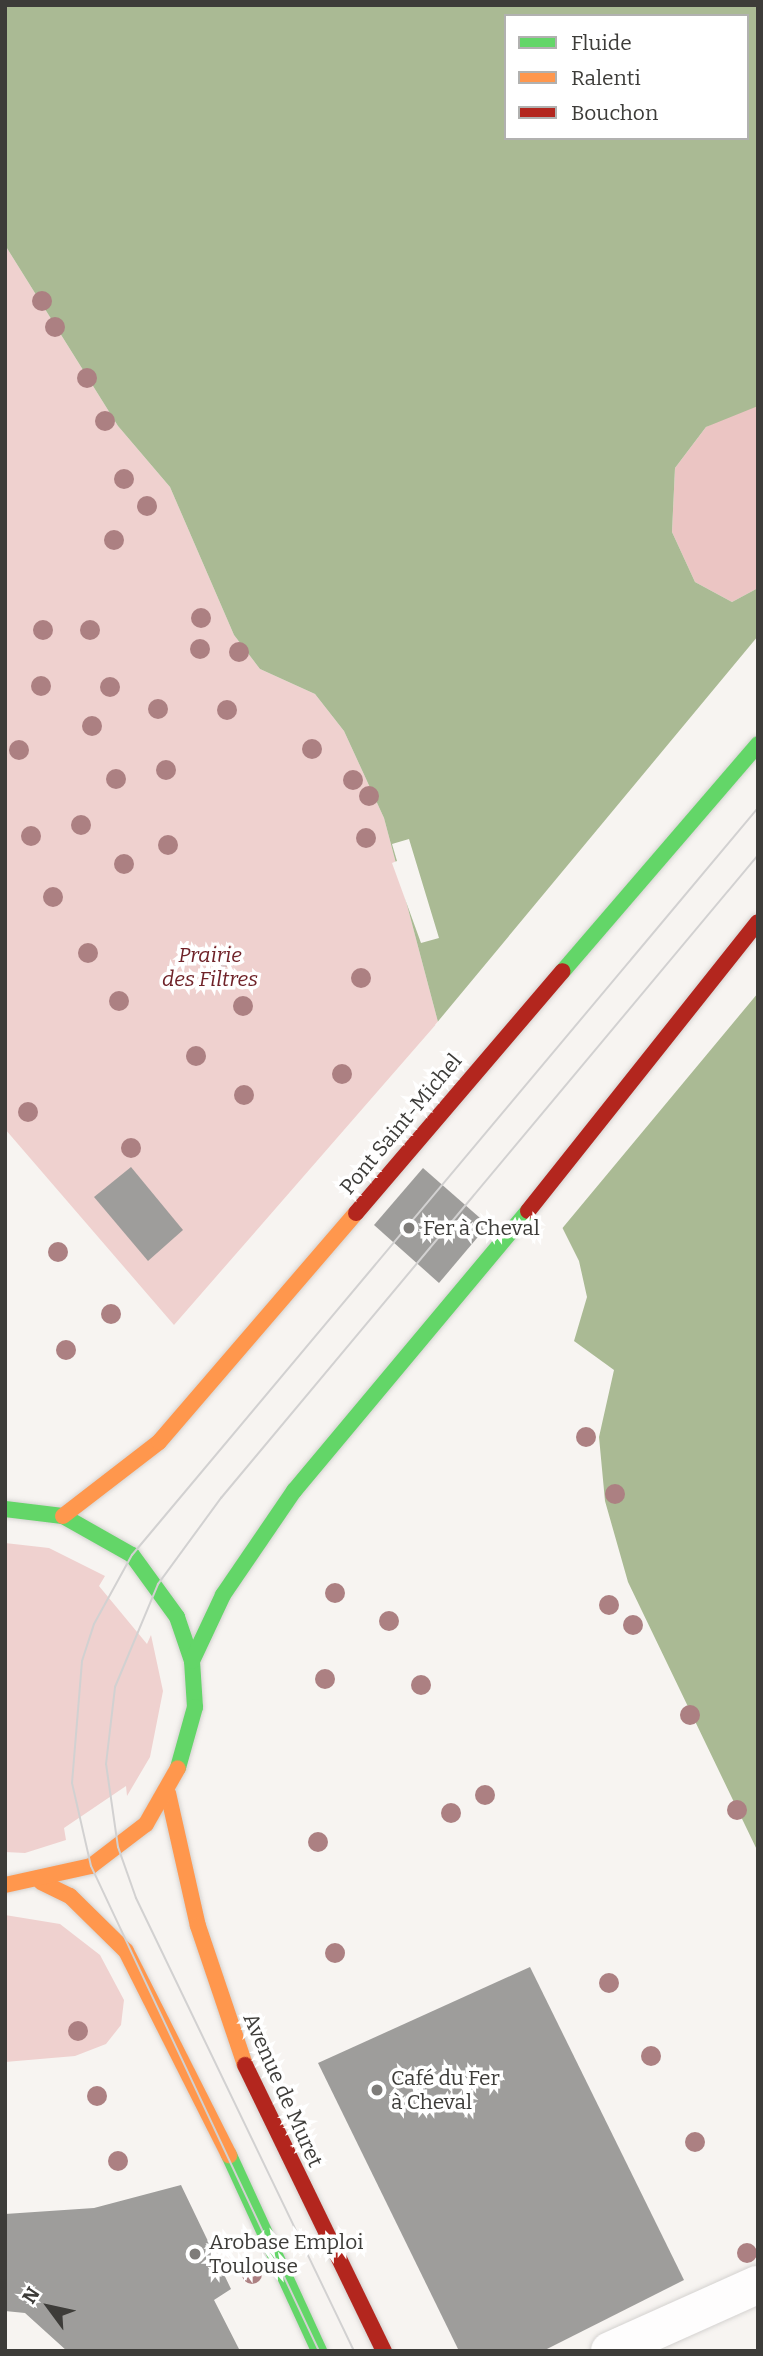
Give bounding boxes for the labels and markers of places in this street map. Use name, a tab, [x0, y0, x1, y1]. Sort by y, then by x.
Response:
place label: Fer à Cheval	[423, 1215, 540, 1241]
marker: Fer à Cheval	[401, 1220, 417, 1236]
place label: Café du Fer à Cheval	[391, 2065, 500, 2115]
marker: Café du Fer à Cheval	[369, 2082, 385, 2098]
place label: Arobase Emploi Toulouse	[209, 2229, 363, 2279]
marker: Arobase Emploi Toulouse	[187, 2246, 203, 2262]

